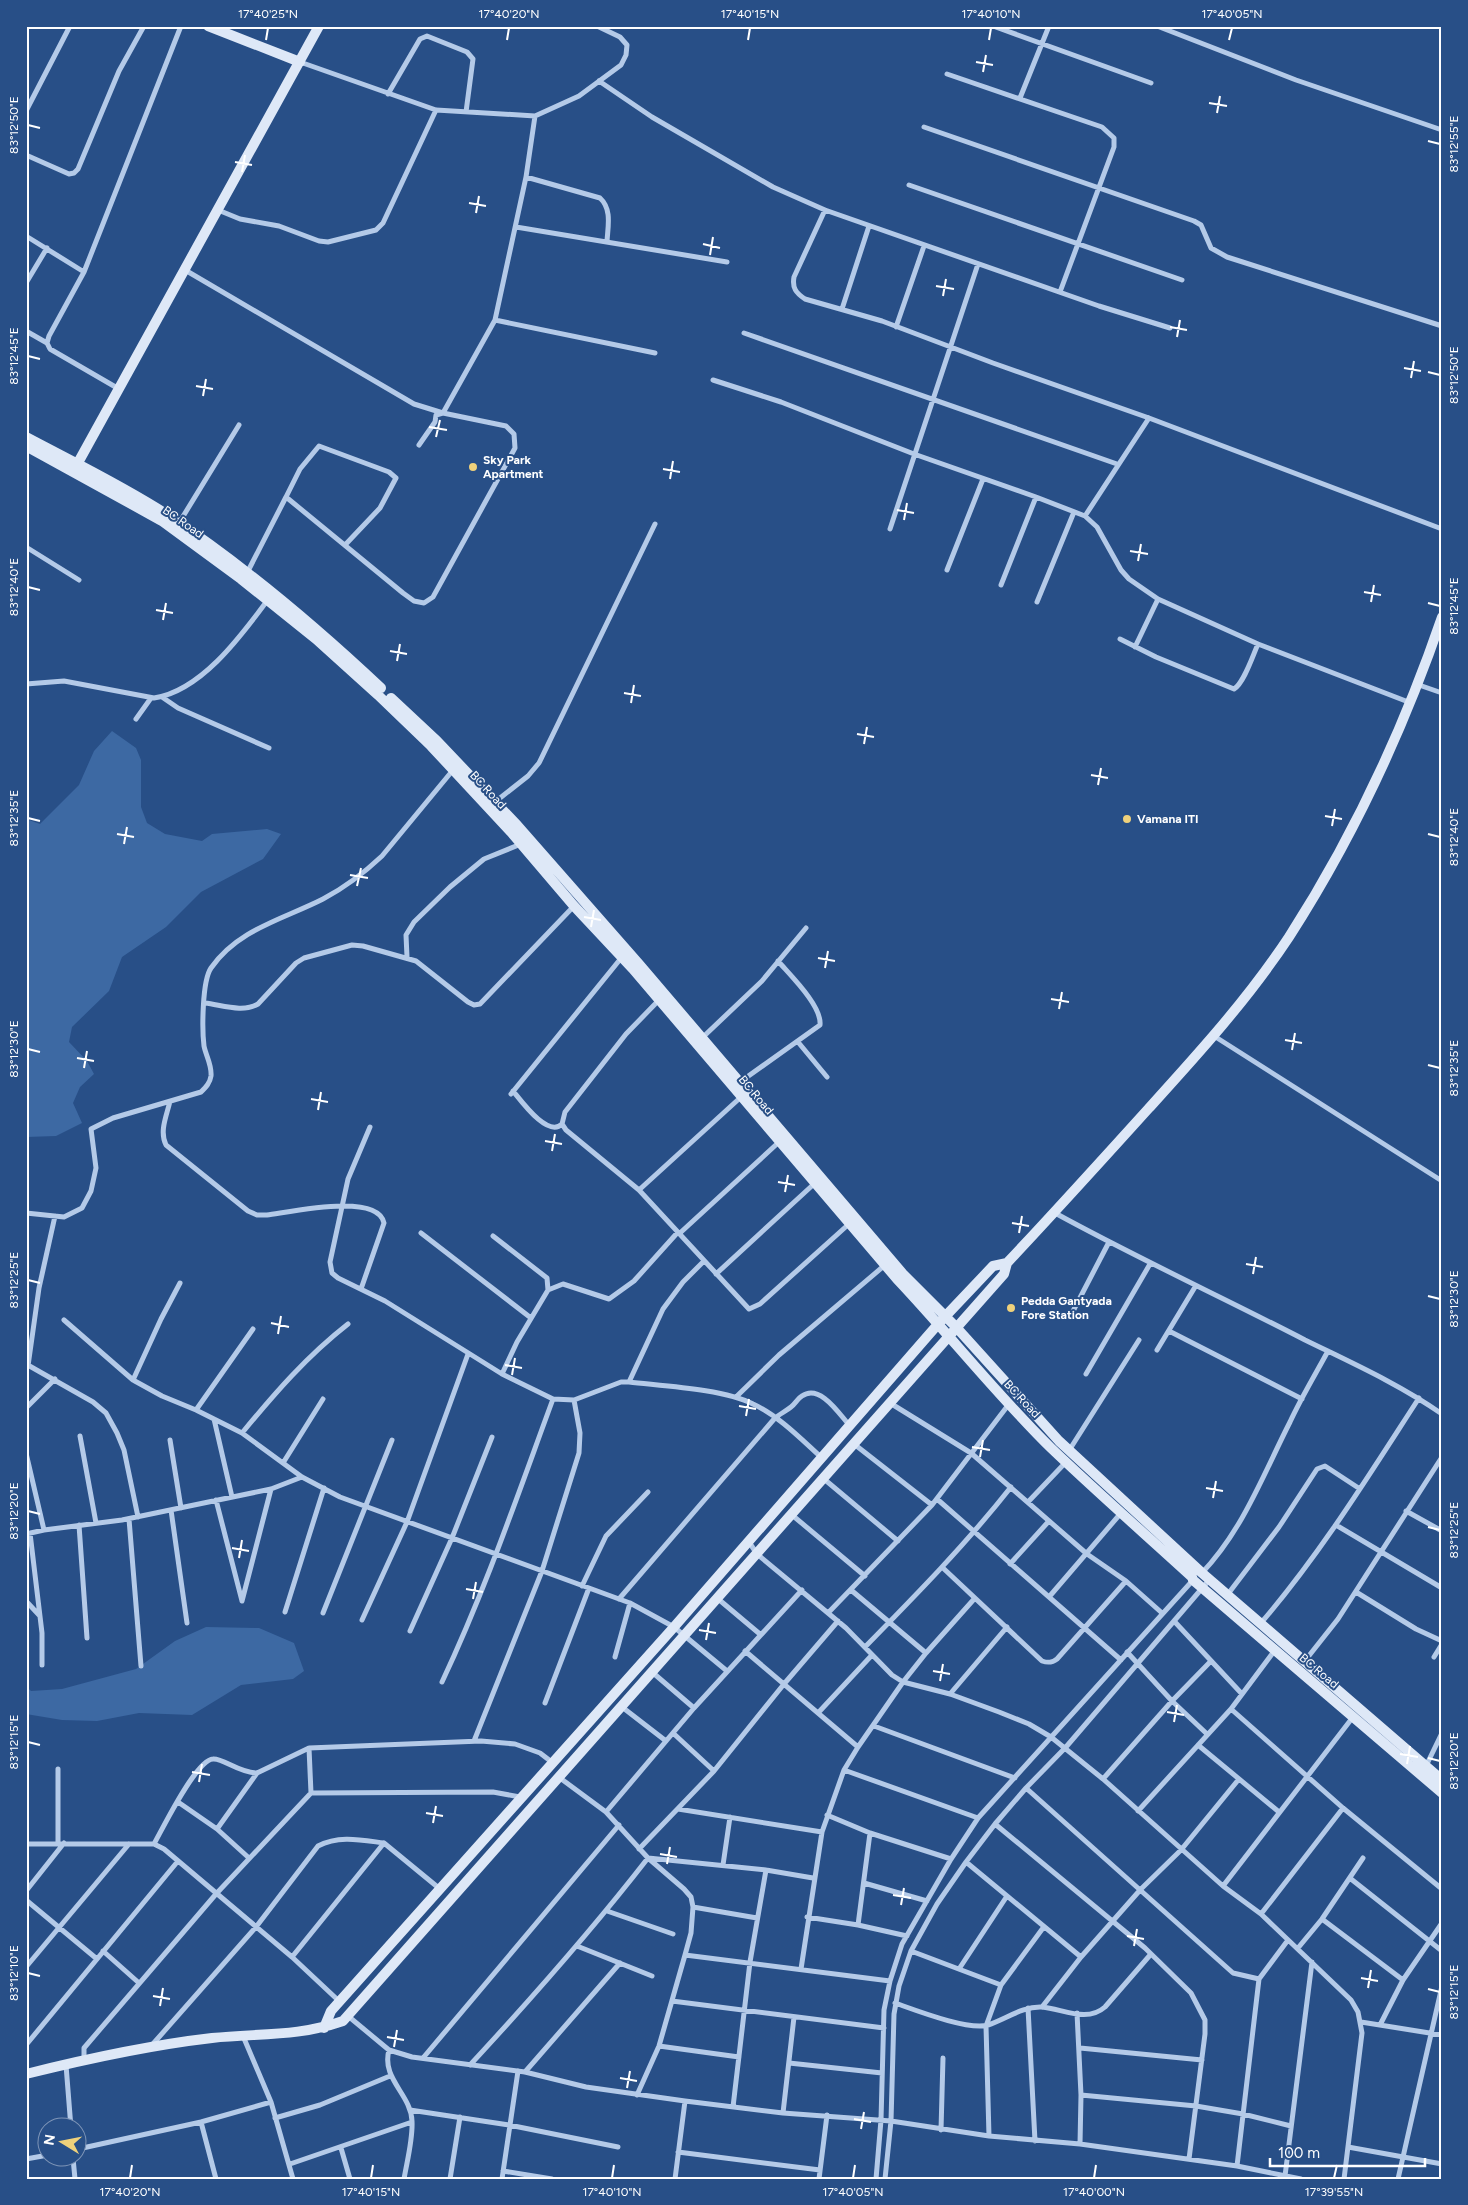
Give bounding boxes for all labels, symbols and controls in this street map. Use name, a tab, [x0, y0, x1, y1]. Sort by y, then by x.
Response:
text: 17°40'25"N	[238, 7, 298, 21]
text: 17°40'20"N	[479, 7, 539, 21]
text: 17°40'15"N	[721, 7, 779, 21]
text: 17°40'10"N	[961, 7, 1021, 21]
text: 17°40'05"N	[1201, 7, 1263, 21]
text: 83°12'50"E	[7, 96, 21, 154]
text: 83°12'55"E	[1447, 115, 1461, 173]
text: 83°12'45"E	[7, 327, 21, 385]
text: 83°12'50"E	[1447, 346, 1461, 404]
place label: Sky Park Apartment	[483, 453, 543, 481]
marker: Sky Park Apartment	[467, 461, 479, 473]
street label: BC Road	[160, 503, 206, 541]
text: 83°12'40"E	[7, 558, 21, 616]
text: 83°12'45"E	[1447, 577, 1461, 635]
street label: BC Road	[467, 768, 509, 812]
text: 83°12'35"E	[7, 790, 21, 846]
text: 83°12'40"E	[1447, 808, 1461, 866]
place label: Vamana ITI	[1137, 812, 1198, 826]
marker: Vamana ITI	[1121, 813, 1133, 825]
text: 83°12'30"E	[7, 1020, 21, 1078]
text: 83°12'35"E	[1447, 1040, 1461, 1096]
street label: BC Road	[736, 1073, 776, 1117]
text: 83°12'25"E	[7, 1252, 21, 1308]
text: 83°12'30"E	[1447, 1270, 1461, 1328]
place label: Pedda Gantyada Fore Station	[1021, 1294, 1112, 1322]
marker: Pedda Gantyada Fore Station	[1005, 1302, 1017, 1314]
street label: BC Road	[1001, 1377, 1043, 1421]
text: 83°12'20"E	[7, 1482, 21, 1540]
text: 83°12'25"E	[1447, 1502, 1461, 1558]
street label: BC Road	[1297, 1651, 1341, 1691]
text: 83°12'15"E	[7, 1714, 21, 1770]
text: 83°12'20"E	[1447, 1732, 1461, 1790]
text: 83°12'10"E	[7, 1945, 21, 2001]
text: 83°12'15"E	[1447, 1964, 1461, 2020]
north arrow	[38, 2118, 88, 2168]
text: N	[40, 2133, 59, 2147]
scale bar	[1270, 2135, 1426, 2167]
text: 100 m	[1278, 2144, 1320, 2162]
text: 17°40'20"N	[100, 2185, 160, 2199]
text: 17°40'15"N	[342, 2185, 400, 2199]
text: 17°40'10"N	[582, 2185, 642, 2199]
text: 17°40'05"N	[822, 2185, 884, 2199]
text: 17°40'00"N	[1063, 2185, 1125, 2199]
text: 17°39'55"N	[1305, 2185, 1363, 2199]

